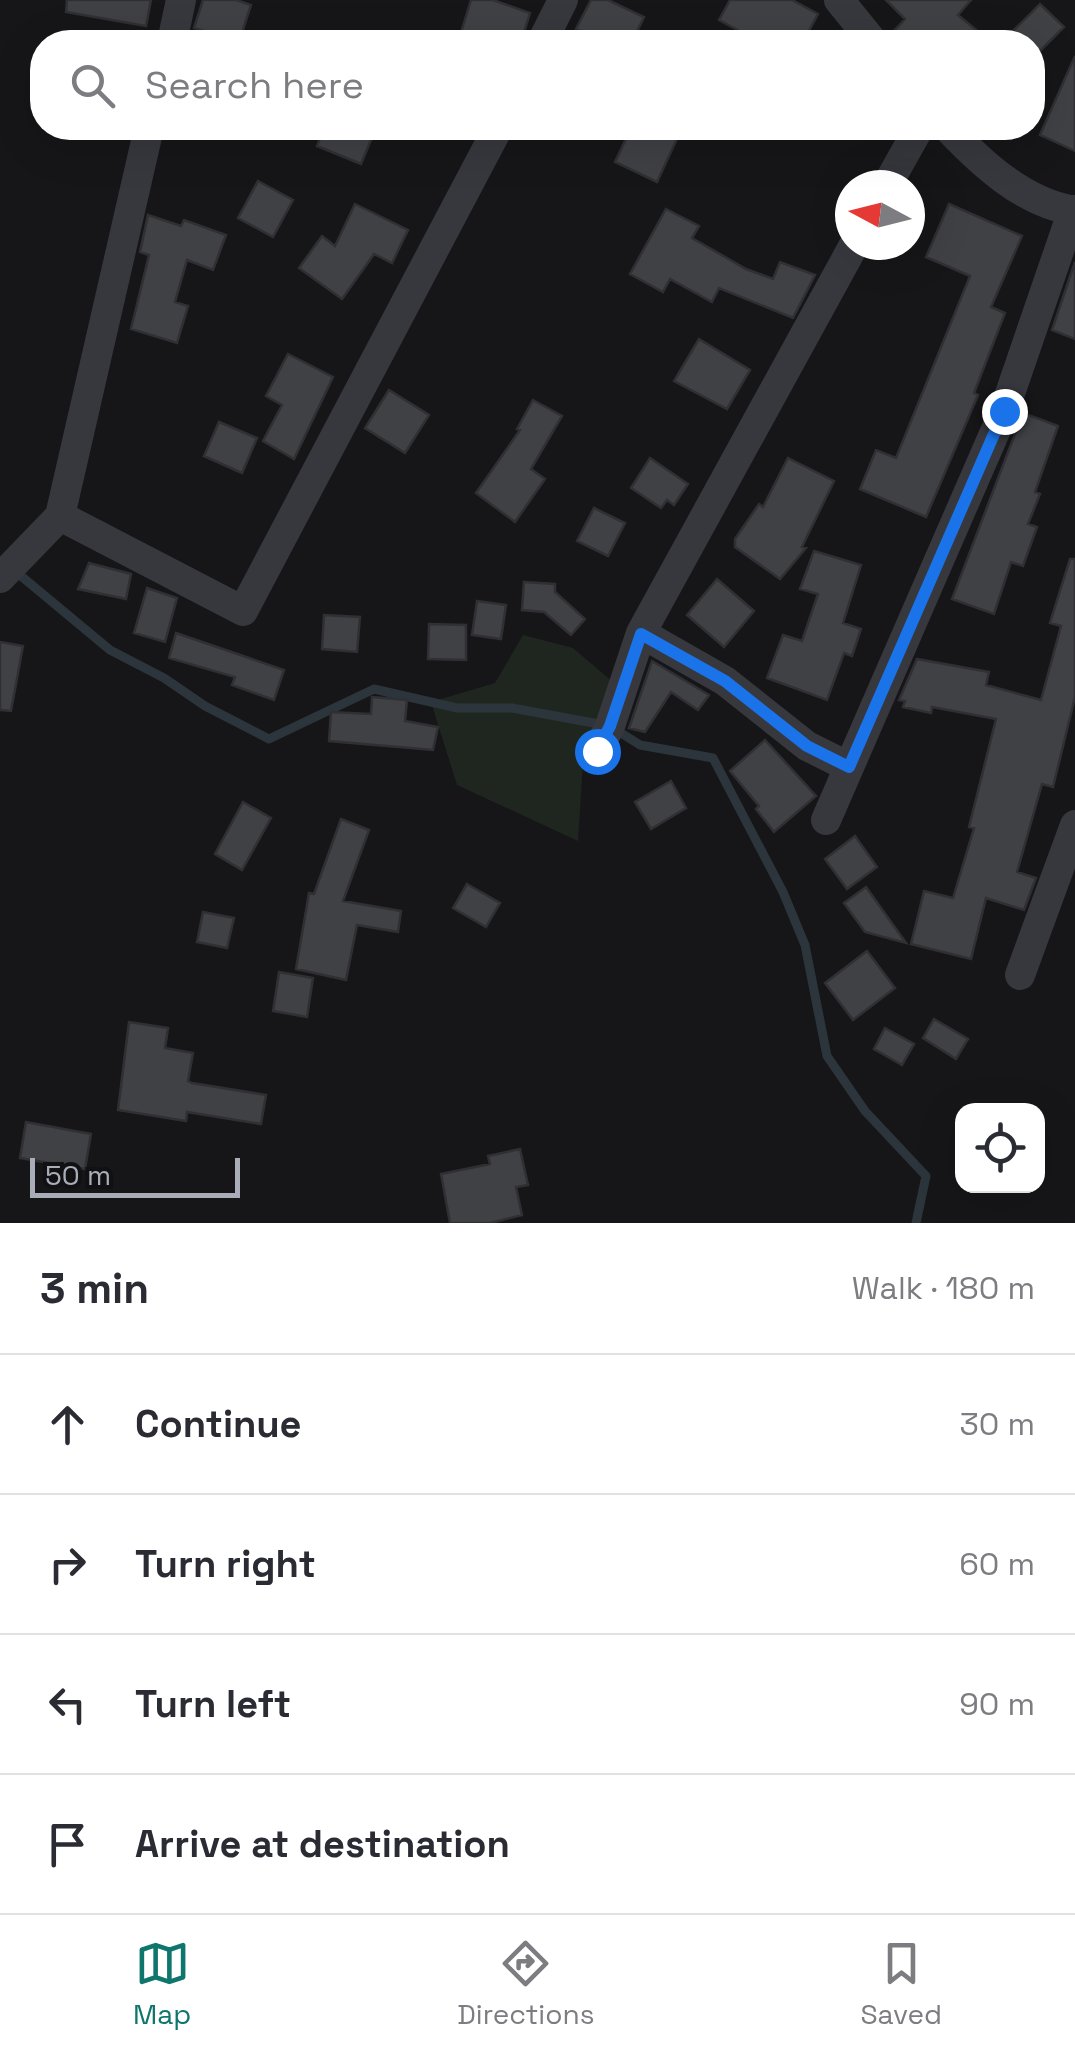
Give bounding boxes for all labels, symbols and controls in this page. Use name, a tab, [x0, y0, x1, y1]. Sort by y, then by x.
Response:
search box	[30, 30, 1045, 140]
icon: search	[65, 58, 120, 113]
text: Search here	[145, 61, 364, 109]
north arrow	[835, 170, 925, 260]
route end	[982, 389, 1028, 435]
route start	[575, 729, 621, 775]
map controls	[955, 1103, 1045, 1193]
button: locate	[955, 1103, 1045, 1193]
scale bar	[30, 1153, 240, 1198]
text: 50 m	[45, 1157, 111, 1193]
text: 3 min	[40, 1262, 149, 1315]
text: Walk · 180 m	[852, 1268, 1035, 1308]
icon: ahead	[40, 1397, 95, 1452]
text: Continue	[135, 1400, 301, 1448]
text: 30 m	[959, 1404, 1035, 1444]
icon: right	[40, 1537, 95, 1592]
text: Turn right	[135, 1540, 316, 1588]
text: 60 m	[959, 1544, 1035, 1584]
icon: left	[40, 1677, 95, 1732]
text: Turn left	[135, 1680, 291, 1728]
text: 90 m	[959, 1684, 1035, 1724]
icon: arrive	[40, 1817, 95, 1872]
text: Arrive at destination	[135, 1820, 510, 1868]
tab: Map	[133, 1936, 191, 2032]
tab: Directions	[457, 1936, 594, 2032]
tab: Saved	[860, 1936, 942, 2032]

